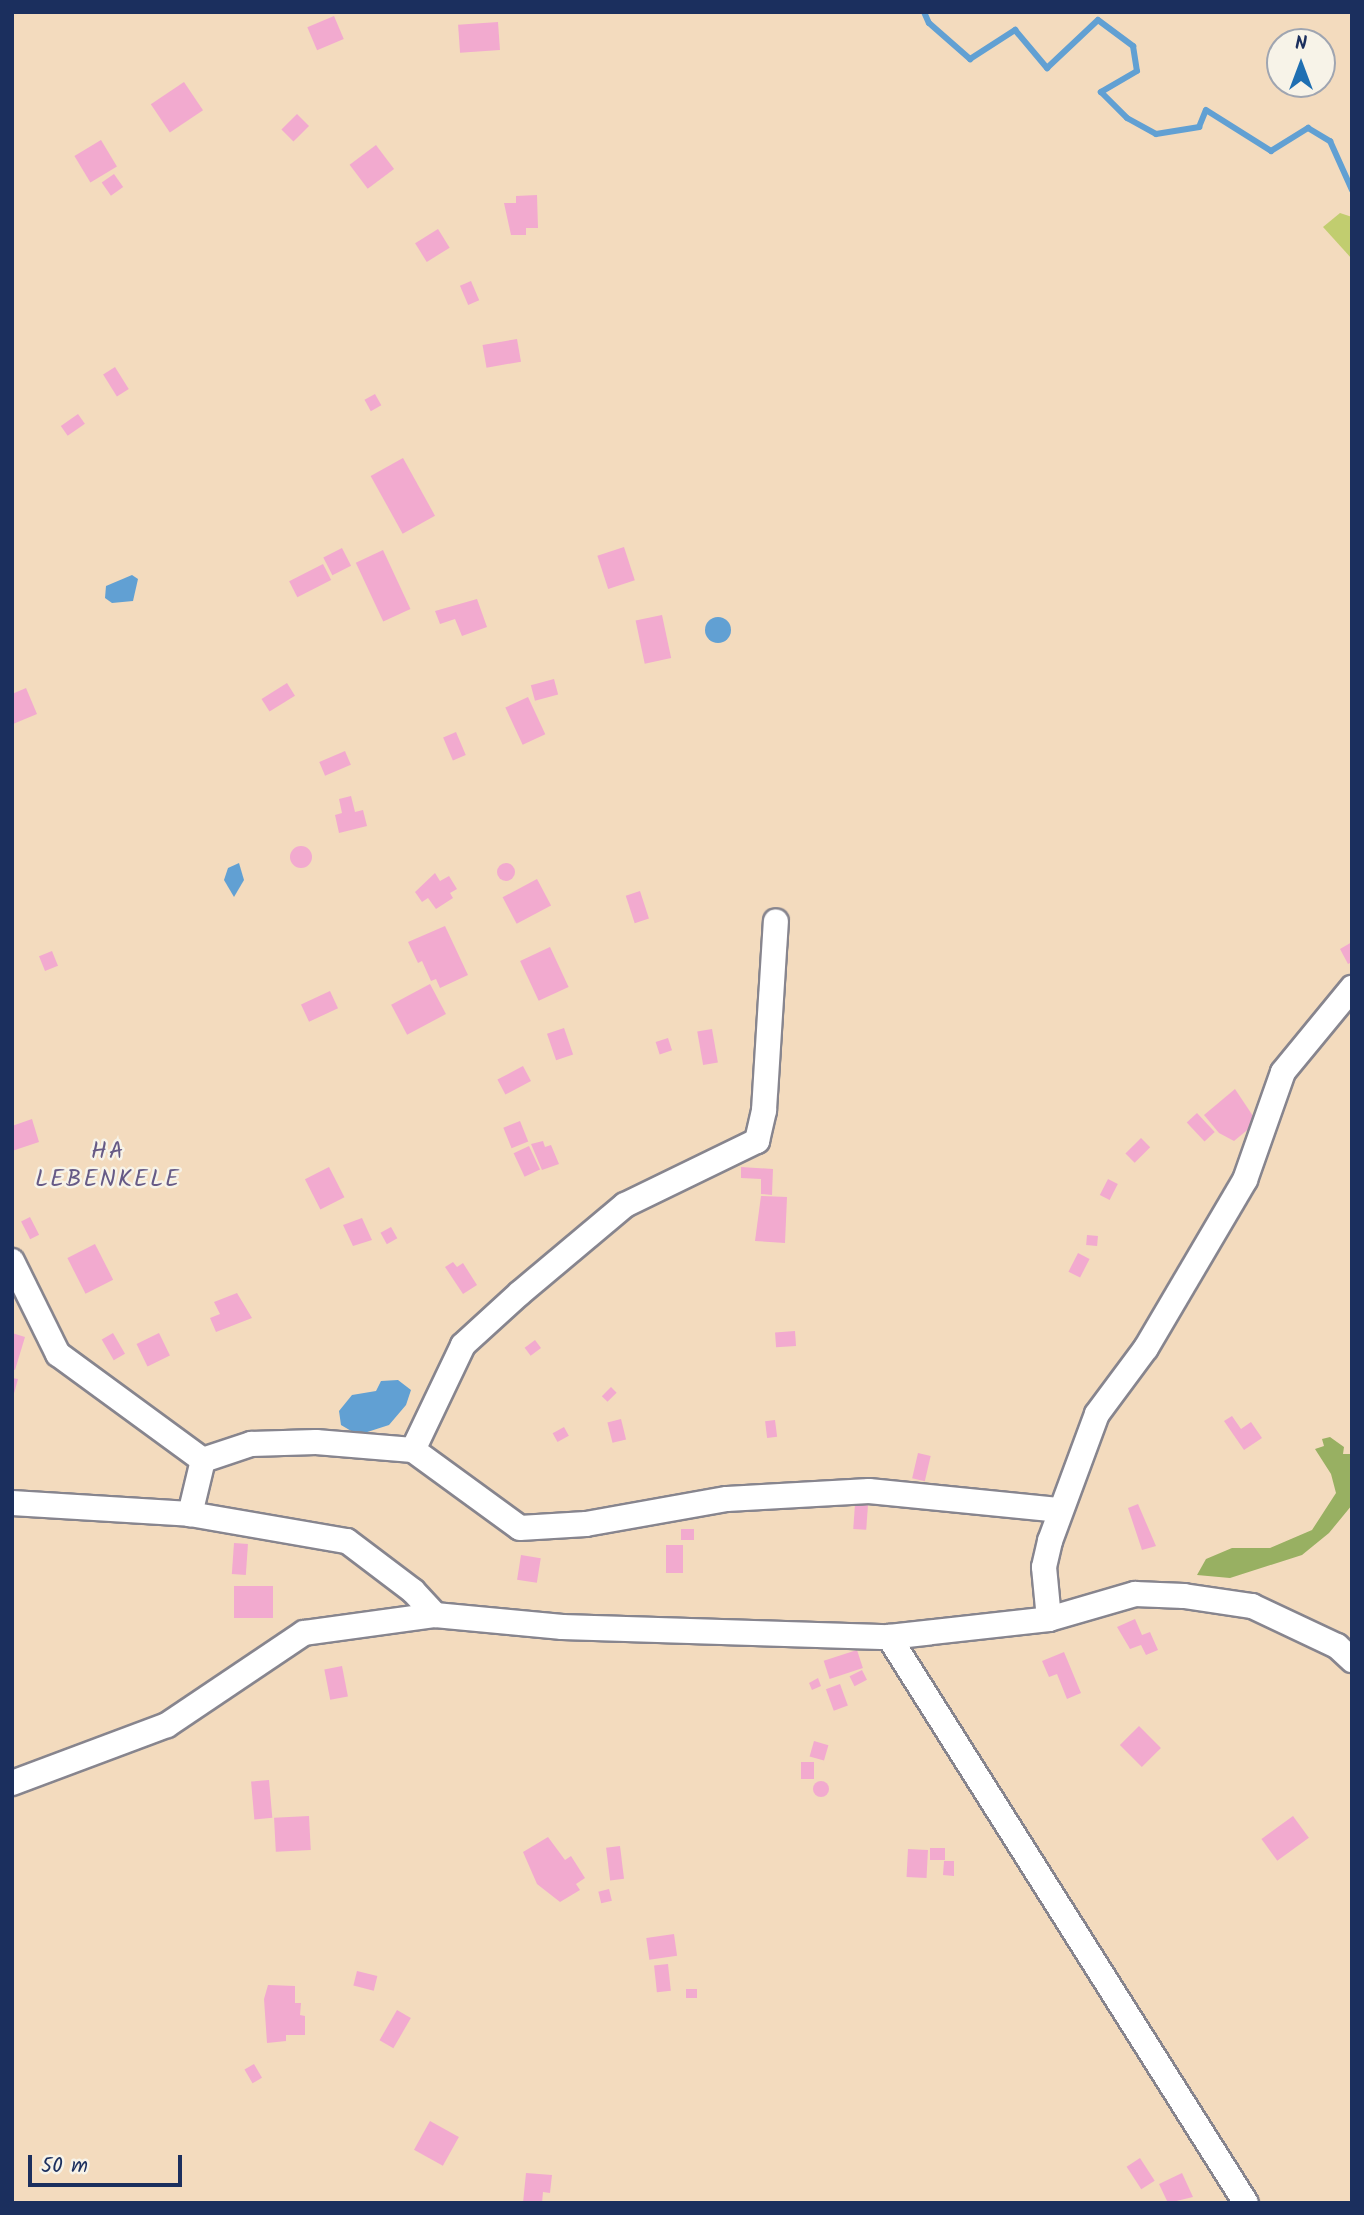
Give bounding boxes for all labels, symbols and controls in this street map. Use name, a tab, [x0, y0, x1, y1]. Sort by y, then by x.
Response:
north arrow	[1266, 28, 1336, 98]
text: N	[1295, 29, 1307, 59]
district label: HA LEBENKELE	[36, 1138, 180, 1194]
scale bar	[32, 2142, 186, 2186]
text: 50 m	[41, 2150, 88, 2183]

